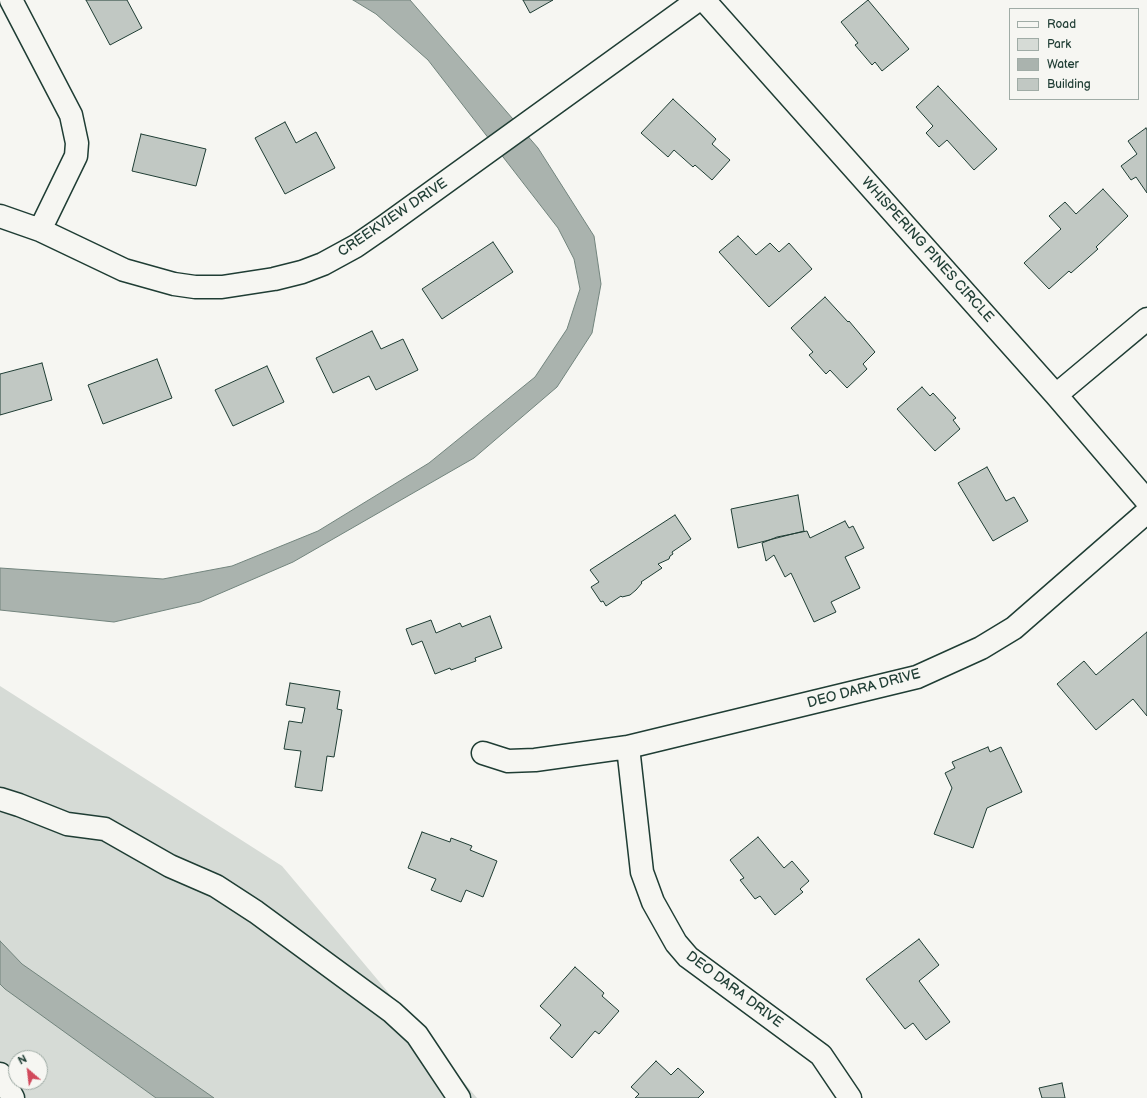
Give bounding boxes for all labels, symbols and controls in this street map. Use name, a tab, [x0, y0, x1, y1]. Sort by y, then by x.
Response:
legend	[1009, 8, 1139, 100]
text: Road	[1047, 17, 1076, 32]
text: Park	[1047, 37, 1071, 52]
text: Water	[1047, 57, 1079, 72]
text: Building	[1047, 77, 1091, 92]
street label: WHISPERING PINES CIRCLE	[857, 174, 997, 326]
street label: CREEKVIEW DRIVE	[335, 175, 451, 261]
street label: DEO DARA DRIVE	[805, 666, 923, 712]
street label: DEO DARA DRIVE	[682, 948, 786, 1032]
north arrow	[8, 1050, 48, 1090]
text: N	[16, 1052, 29, 1068]

